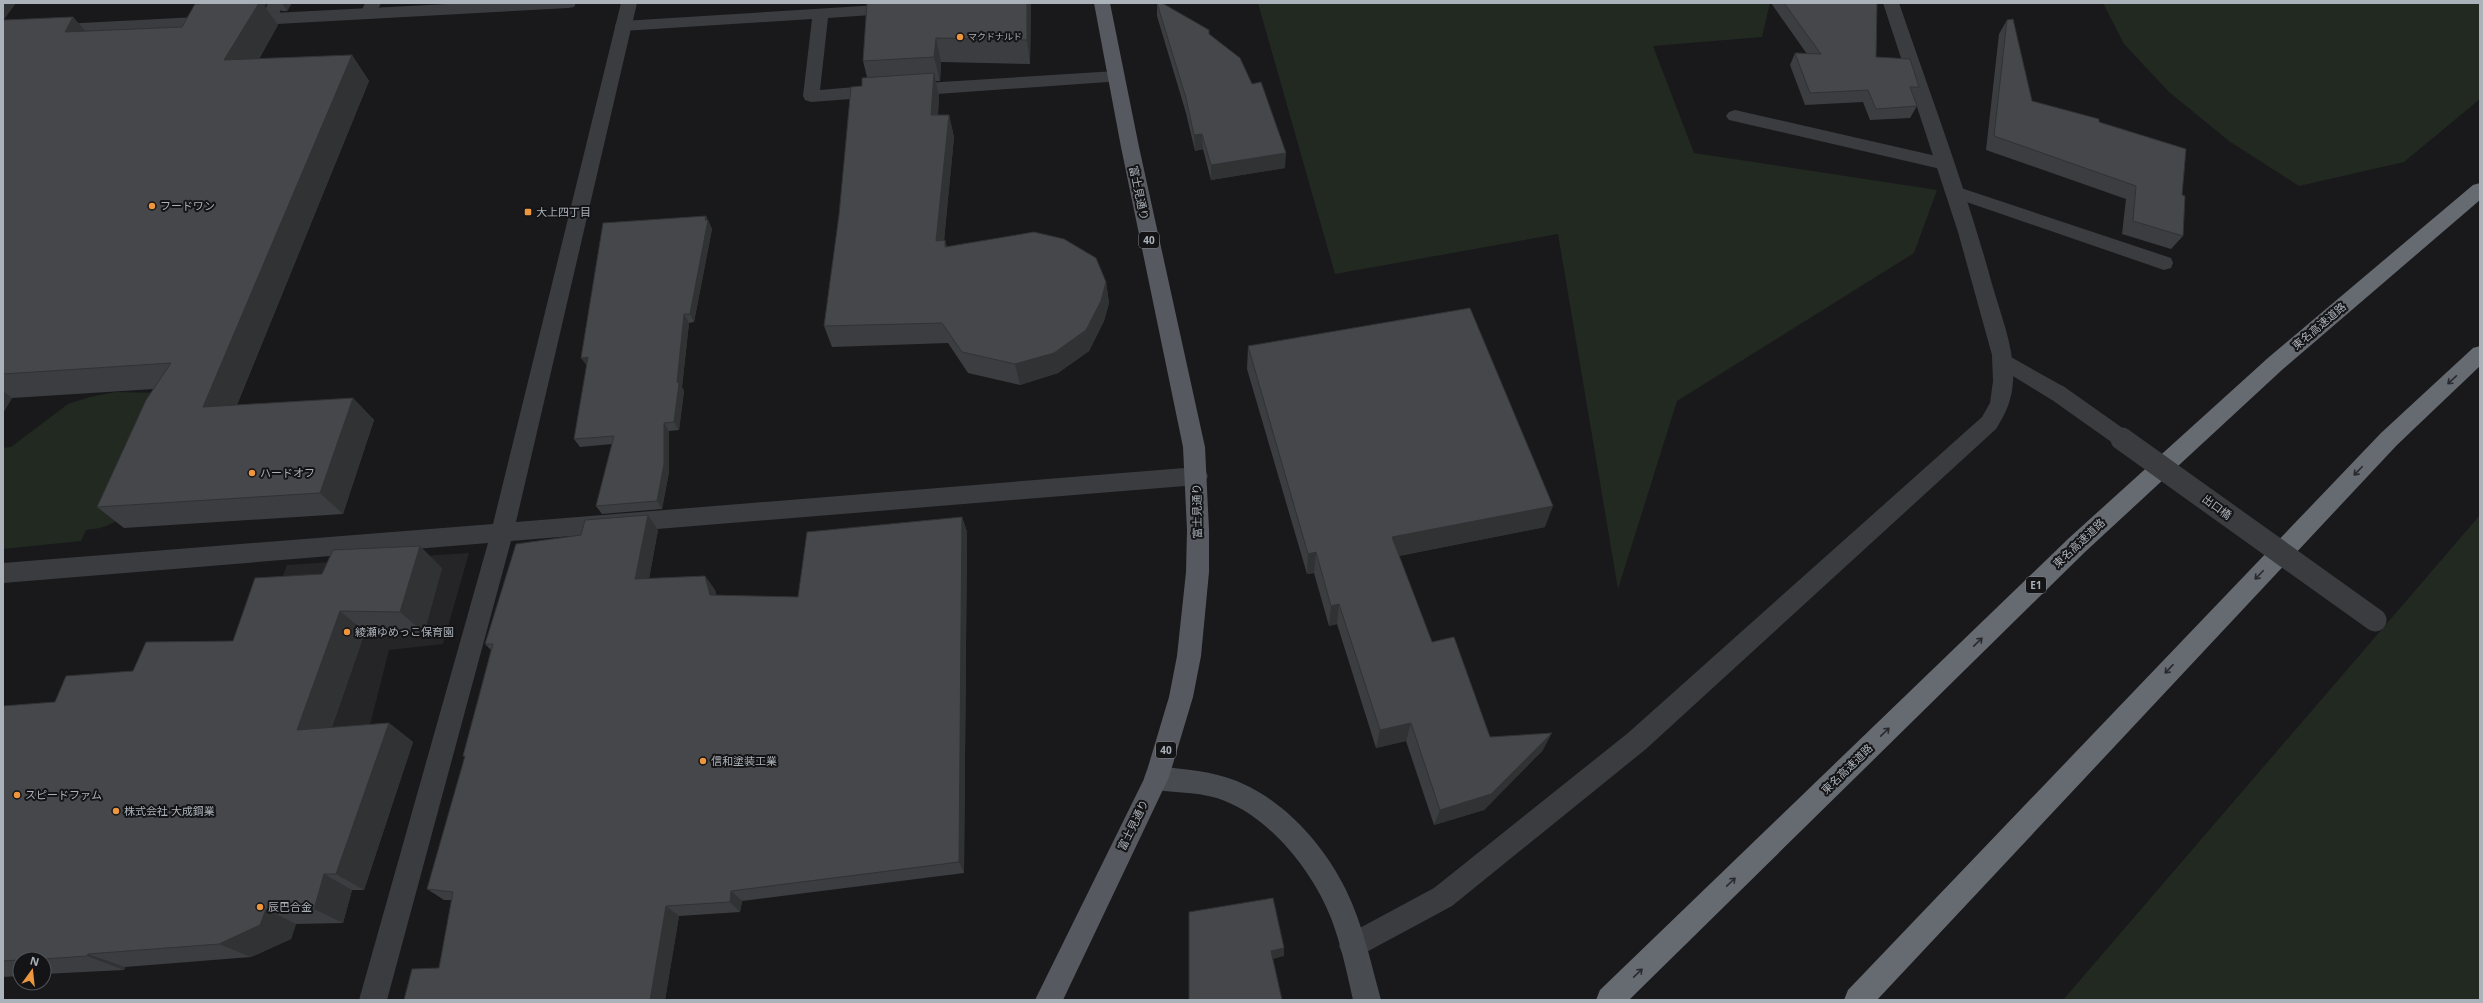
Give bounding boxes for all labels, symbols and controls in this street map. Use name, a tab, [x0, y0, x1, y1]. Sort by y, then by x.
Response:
place label: マクドナルド	[968, 30, 1022, 43]
marker: マクドナルド	[955, 32, 965, 42]
street label: 富士見通り	[1126, 164, 1153, 221]
place label: フードワン	[160, 198, 215, 213]
marker: フードワン	[147, 201, 157, 211]
place label: 大上四丁目	[536, 204, 591, 219]
marker: 大上四丁目	[523, 207, 533, 217]
road number: 40	[1139, 232, 1159, 248]
street label: 東名高速道路	[2289, 299, 2349, 353]
one-way arrow	[2447, 375, 2457, 384]
place label: ハードオフ	[260, 465, 315, 480]
one-way arrow	[2353, 466, 2363, 476]
marker: ハードオフ	[247, 468, 257, 478]
street label: 富士見通り	[1189, 483, 1204, 539]
street label: 出口橋	[2200, 491, 2235, 522]
street label: 東名高速道路	[2049, 515, 2108, 571]
one-way arrow	[2254, 570, 2264, 580]
road number: E1	[2026, 577, 2046, 593]
place label: 綾瀬ゆめっこ保育園	[355, 624, 454, 639]
marker: 綾瀬ゆめっこ保育園	[342, 627, 352, 637]
one-way arrow	[1973, 637, 1983, 647]
one-way arrow	[2164, 664, 2174, 674]
one-way arrow	[1880, 728, 1890, 737]
street label: 東名高速道路	[1818, 740, 1876, 797]
road number: 40	[1156, 742, 1176, 758]
place label: 信和塗装工業	[711, 753, 777, 768]
marker: 信和塗装工業	[698, 756, 708, 766]
place label: スピードファム	[25, 787, 102, 802]
marker: スピードファム	[12, 790, 22, 800]
street label: 富士見通り	[1114, 797, 1151, 853]
place label: 株式会社 大成鋼業	[124, 803, 215, 818]
marker: 株式会社 大成鋼業	[111, 806, 121, 816]
one-way arrow	[1726, 877, 1736, 887]
place label: 辰巴合金	[268, 899, 312, 914]
marker: 辰巴合金	[255, 902, 265, 912]
north arrow	[12, 951, 52, 991]
text: N	[28, 952, 41, 969]
one-way arrow	[1633, 968, 1643, 978]

